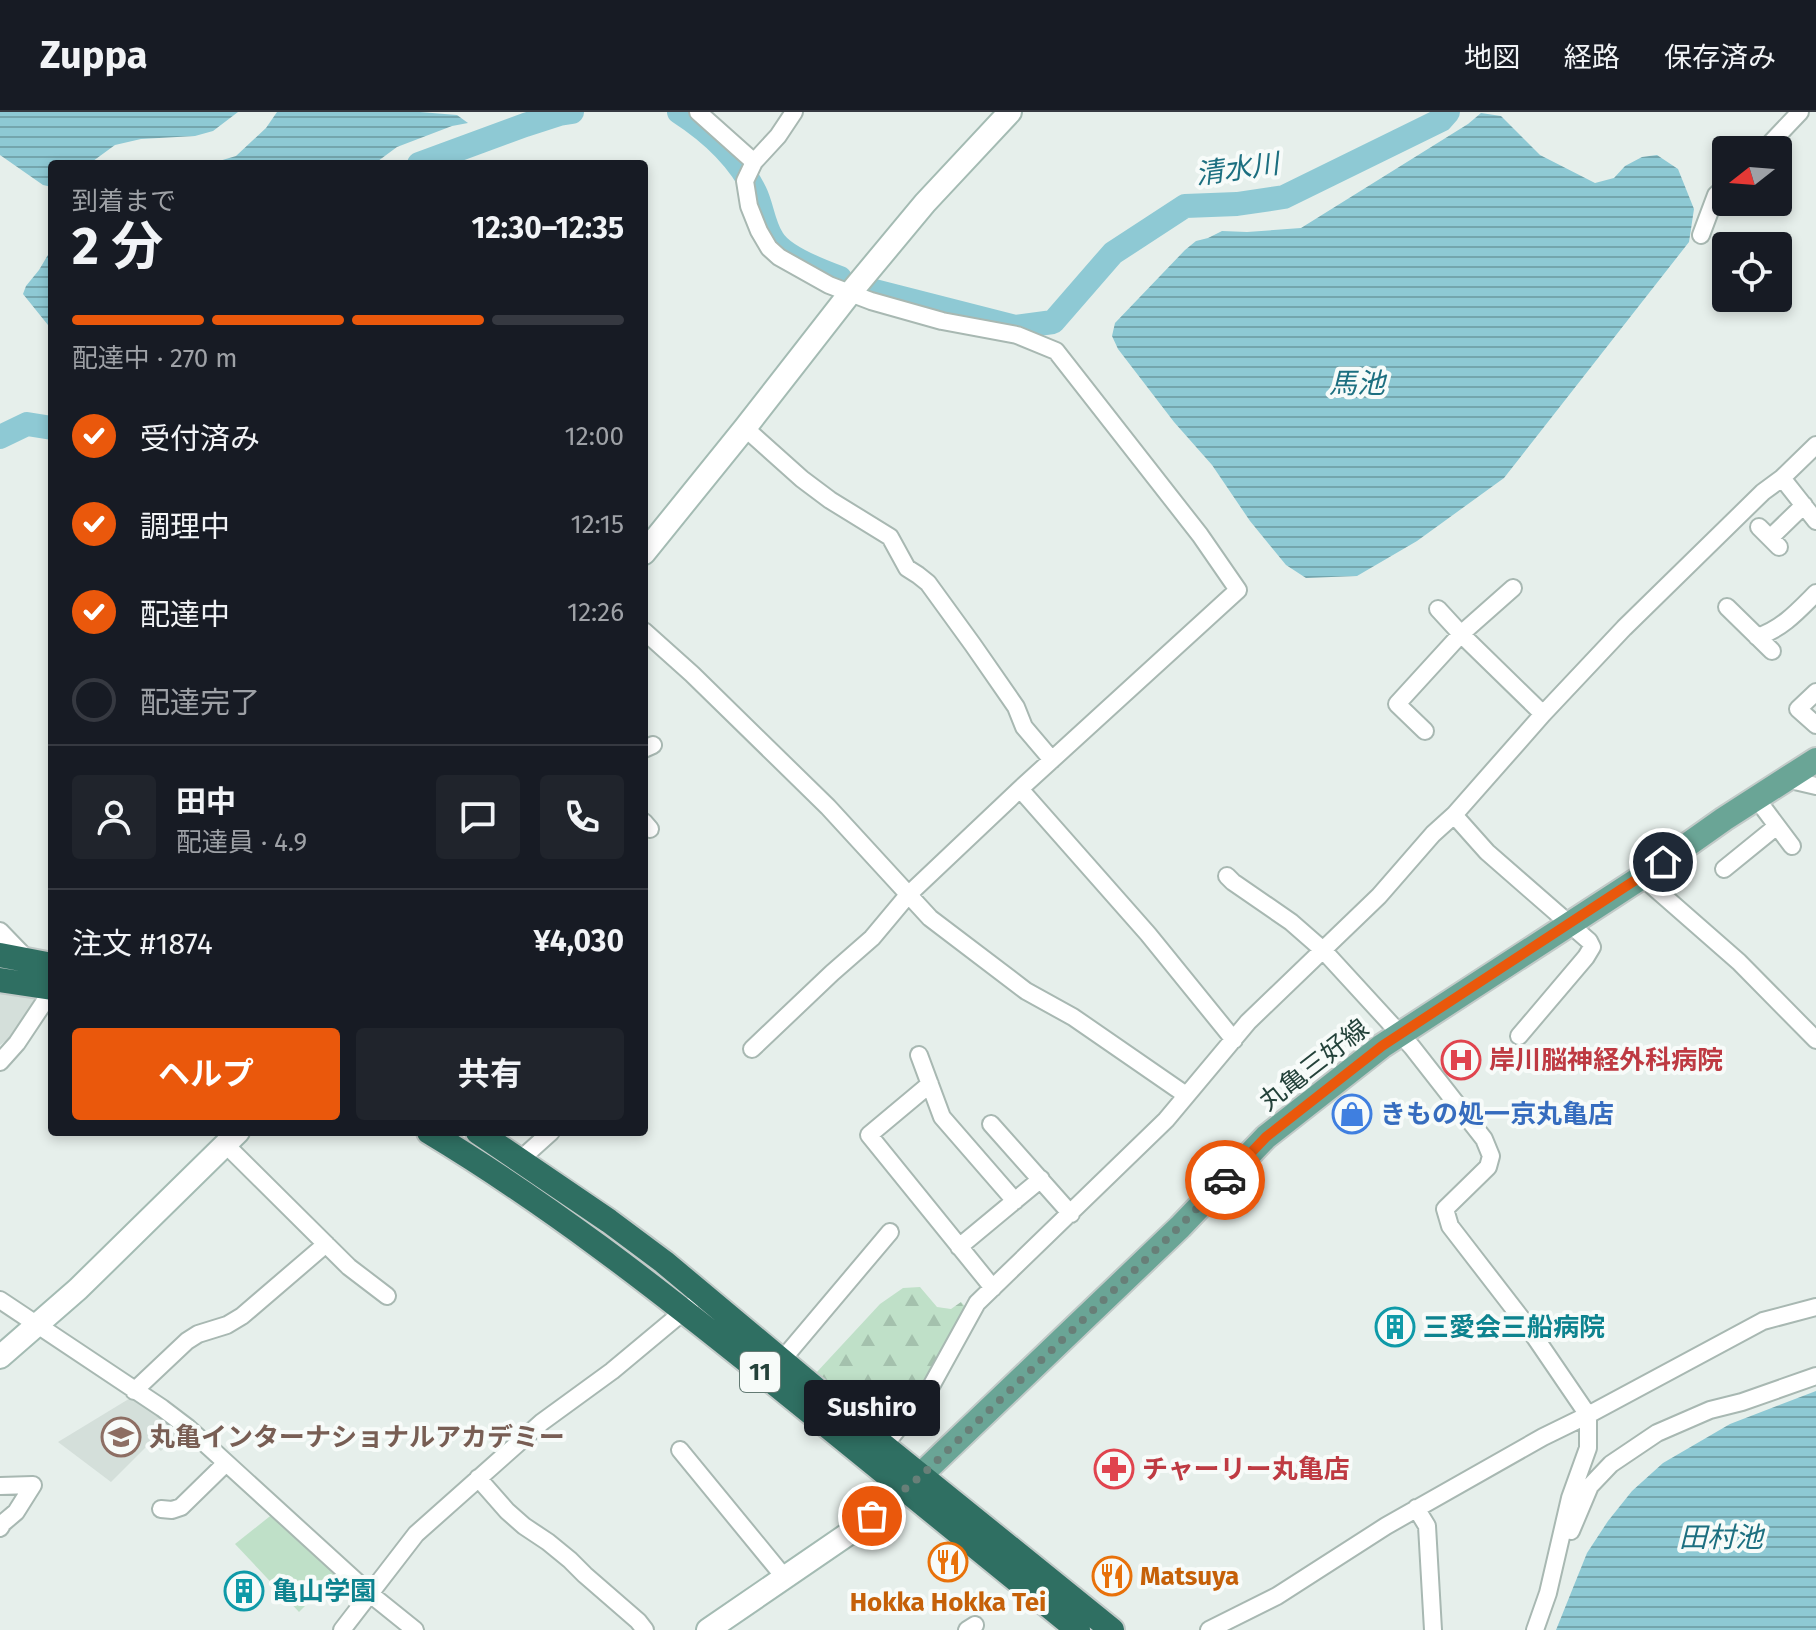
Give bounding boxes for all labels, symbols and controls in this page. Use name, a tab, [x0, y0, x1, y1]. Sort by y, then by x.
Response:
text: Zuppa	[40, 32, 148, 78]
text: 地図	[1464, 41, 1520, 74]
text: 経路	[1564, 41, 1620, 74]
text: 保存済み	[1664, 41, 1776, 74]
north arrow	[1712, 136, 1792, 216]
map controls	[1712, 136, 1792, 312]
water label: 清水川	[1193, 146, 1284, 191]
text: 到着まで	[72, 186, 176, 217]
text: 12:30–12:35	[471, 210, 624, 246]
text: 2 分	[72, 215, 163, 278]
button: locate	[1712, 232, 1792, 312]
text: 配達中 · 270 m	[72, 343, 238, 374]
water label: 馬池	[1329, 367, 1388, 400]
icon: check	[72, 414, 116, 458]
text: 受付済み	[140, 421, 260, 457]
text: 12:00	[565, 421, 624, 452]
icon: check	[72, 502, 116, 546]
text: 調理中	[140, 509, 230, 545]
text: 12:15	[570, 509, 624, 540]
icon: check	[72, 590, 116, 634]
text: 配達中	[140, 597, 230, 633]
text: 12:26	[567, 597, 624, 628]
text: 配達完了	[140, 685, 260, 721]
button: person	[72, 775, 156, 859]
button: chat	[436, 775, 520, 859]
button: phone	[540, 775, 624, 859]
text: 田中	[176, 784, 236, 820]
text: 配達員 · 4.9	[176, 827, 307, 858]
pin	[1629, 828, 1697, 896]
icon: home	[1641, 840, 1685, 884]
text: ¥4,030	[533, 923, 624, 959]
text: 注文 #1874	[72, 926, 213, 962]
street label: 丸亀三好線	[1253, 1013, 1375, 1117]
button: ヘルプ	[72, 1028, 340, 1120]
button: 共有	[356, 1028, 624, 1120]
hospital icon: 岸川脳神経外科病院	[1440, 1039, 1482, 1081]
place label: 岸川脳神経外科病院	[1489, 1045, 1723, 1076]
shop icon: きもの処一京丸亀店	[1331, 1093, 1373, 1135]
place label: きもの処一京丸亀店	[1380, 1099, 1614, 1130]
courier	[1185, 1140, 1265, 1220]
icon: car	[1203, 1158, 1247, 1202]
building icon: 三愛会三船病院	[1374, 1306, 1416, 1348]
place label: 三愛会三船病院	[1423, 1312, 1605, 1343]
road number: 11	[740, 1352, 780, 1392]
callout: Sushiro	[804, 1380, 940, 1436]
text: Sushiro	[827, 1392, 917, 1423]
school or university icon: 丸亀インターナショナルアカデミー	[100, 1416, 142, 1458]
place label: 丸亀インターナショナルアカデミー	[149, 1422, 565, 1453]
pharmacy icon: チャーリー丸亀店	[1093, 1448, 1135, 1490]
place label: チャーリー丸亀店	[1142, 1454, 1350, 1485]
pin	[838, 1482, 906, 1550]
icon: bag	[850, 1494, 894, 1538]
water label: 田村池	[1679, 1521, 1766, 1554]
restaurant icon: Hokka Hokka Tei	[927, 1541, 969, 1583]
restaurant icon: Matsuya	[1091, 1555, 1133, 1597]
place label: Matsuya	[1140, 1561, 1239, 1592]
building icon: 亀山学園	[223, 1570, 265, 1612]
place label: 亀山学園	[272, 1576, 376, 1607]
place label: Hokka Hokka Tei	[850, 1587, 1046, 1618]

